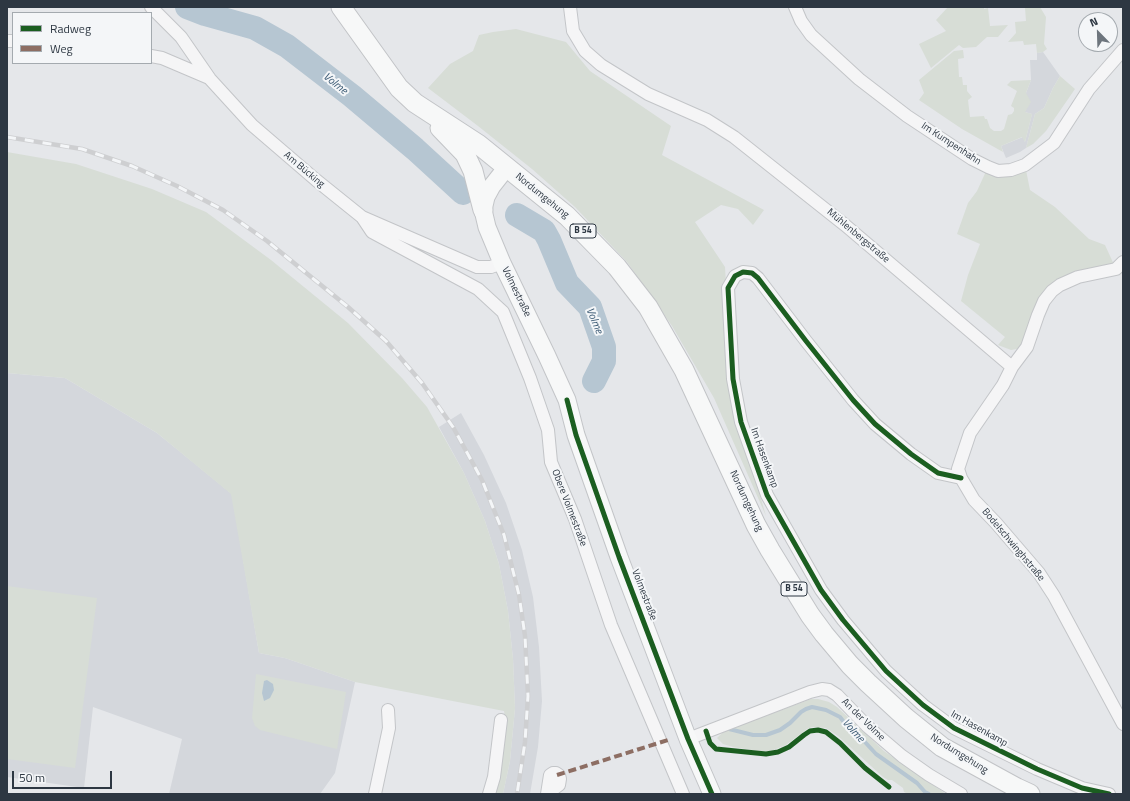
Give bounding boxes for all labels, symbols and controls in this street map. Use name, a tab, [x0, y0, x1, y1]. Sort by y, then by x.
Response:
legend	[12, 12, 152, 64]
north arrow	[1078, 12, 1118, 52]
text: N	[1087, 13, 1100, 31]
text: Radweg	[50, 19, 91, 38]
text: Weg	[50, 39, 73, 58]
water label: Volme	[320, 70, 350, 98]
street label: Im Kumpenhahn	[919, 120, 983, 168]
street label: Am Bücking	[281, 149, 327, 191]
street label: Nordumgehung	[513, 171, 571, 221]
street label: Mühlenbergstraße	[824, 206, 892, 266]
road number: B 54	[570, 224, 596, 238]
street label: Volmestraße	[499, 265, 533, 319]
water label: Volme	[583, 306, 605, 336]
street label: Im Hasenkamp	[748, 426, 780, 490]
street label: Obere Volmestraße	[549, 468, 589, 548]
street label: Nordumgehung	[727, 469, 765, 533]
street label: Bodelschwinghstraße	[979, 506, 1047, 584]
street label: Volmestraße	[629, 568, 659, 622]
road number: B 54	[781, 582, 807, 596]
street label: An der Volme	[839, 696, 887, 744]
street label: Im Hasenkamp	[948, 708, 1010, 750]
water label: Volme	[839, 717, 867, 745]
street label: Nordumgehung	[928, 732, 990, 776]
scale bar	[14, 763, 114, 789]
text: 50 m	[19, 768, 45, 787]

